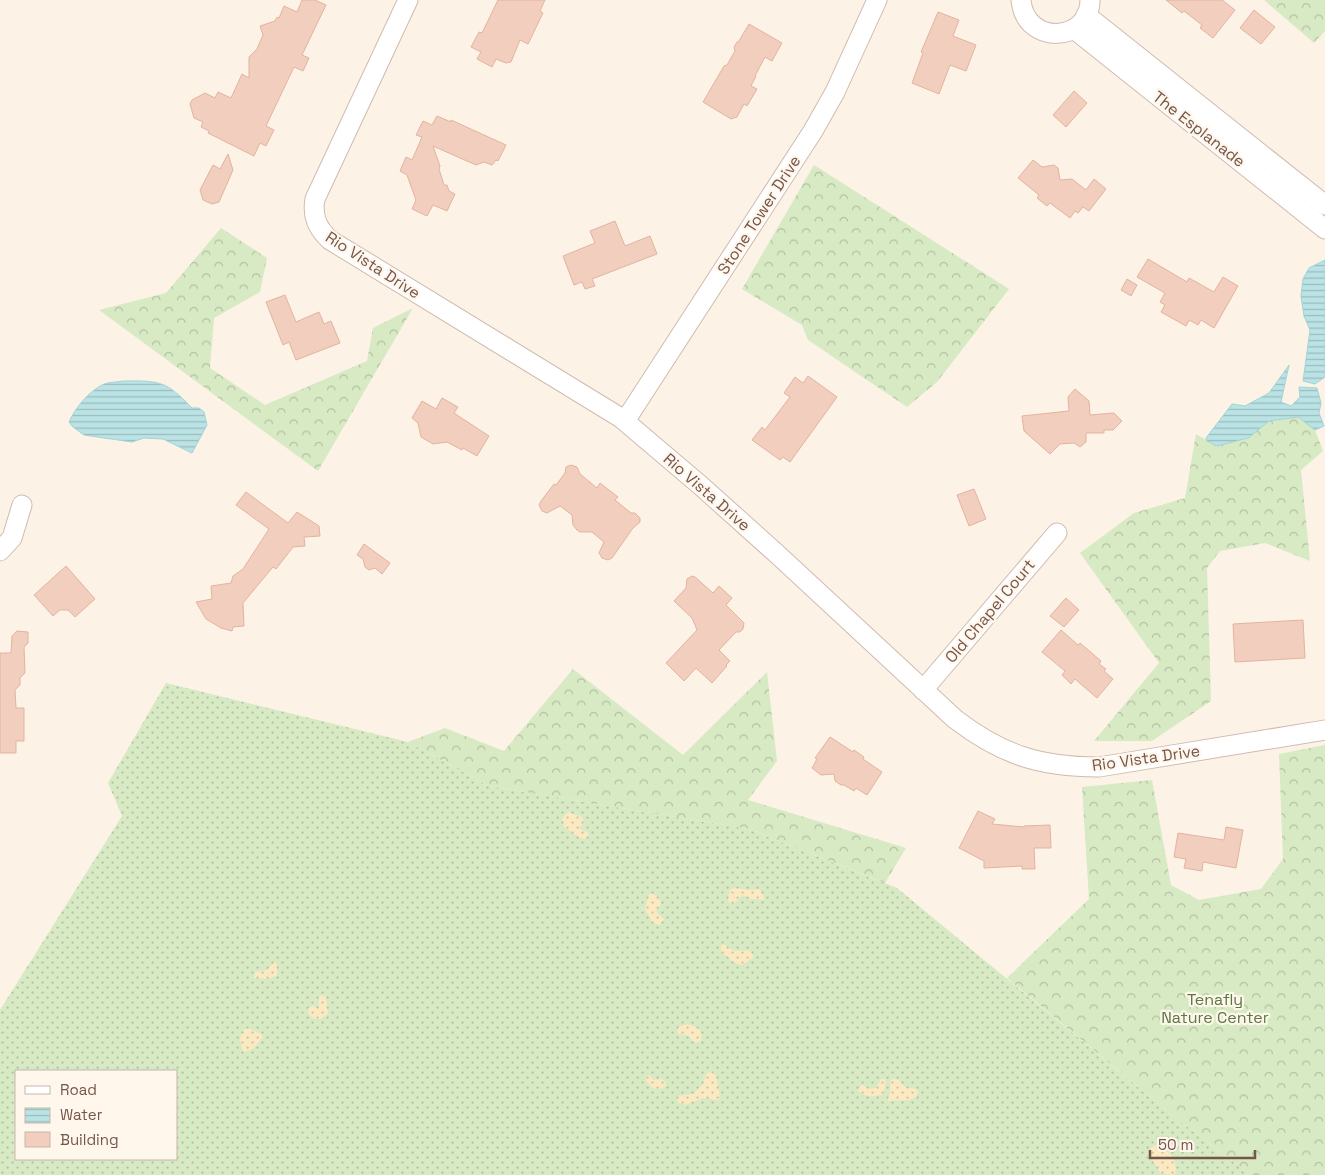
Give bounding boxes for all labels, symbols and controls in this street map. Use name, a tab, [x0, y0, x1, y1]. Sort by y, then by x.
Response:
street label: The Esplanade	[1148, 86, 1250, 172]
street label: Stone Tower Drive	[713, 151, 805, 279]
street label: Rio Vista Drive	[322, 227, 424, 303]
street label: Rio Vista Drive	[659, 448, 755, 536]
street label: Old Chapel Court	[940, 555, 1040, 667]
street label: Rio Vista Drive	[1091, 740, 1201, 776]
park label: Tenafly Nature Center	[1161, 989, 1269, 1028]
legend	[15, 1070, 178, 1160]
text: Road	[60, 1080, 97, 1099]
text: Water	[60, 1105, 103, 1124]
scale bar	[1150, 1128, 1255, 1160]
text: Building	[60, 1130, 119, 1149]
text: 50 m	[1158, 1135, 1193, 1154]

